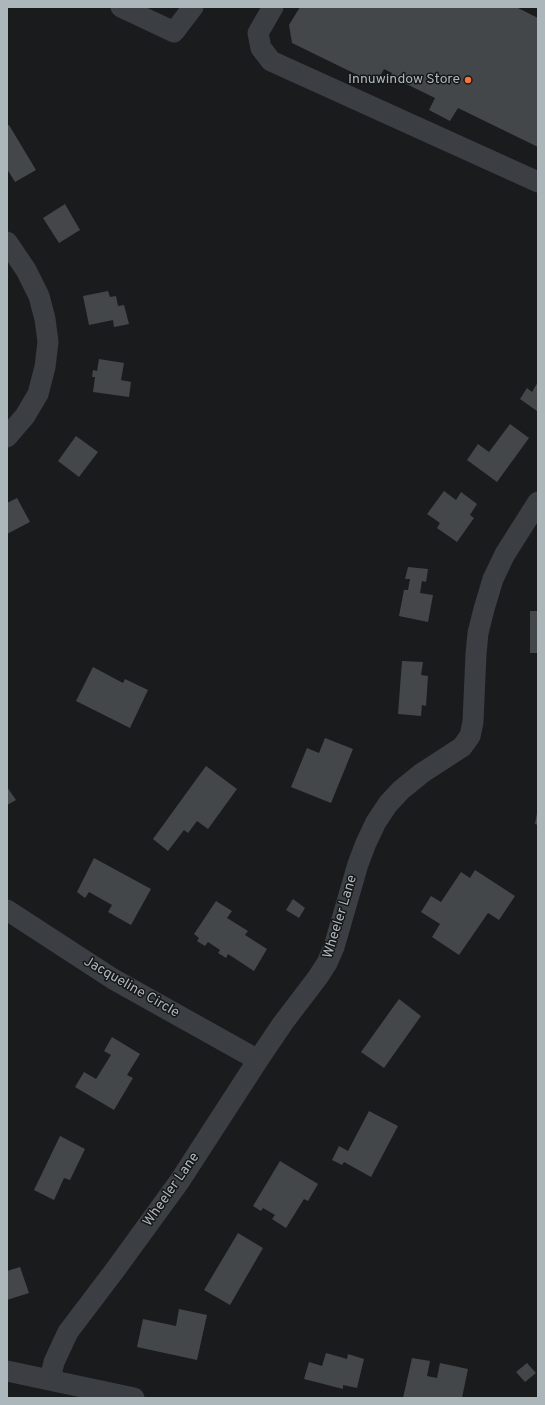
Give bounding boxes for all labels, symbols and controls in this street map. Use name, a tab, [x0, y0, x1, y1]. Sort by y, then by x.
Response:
place label: Innuwindow Store	[348, 72, 460, 88]
marker: Innuwindow Store	[463, 75, 473, 85]
street label: Wheeler Lane	[320, 873, 362, 961]
street label: Jacqueline Circle	[80, 954, 182, 1022]
street label: Wheeler Lane	[140, 1150, 204, 1230]

